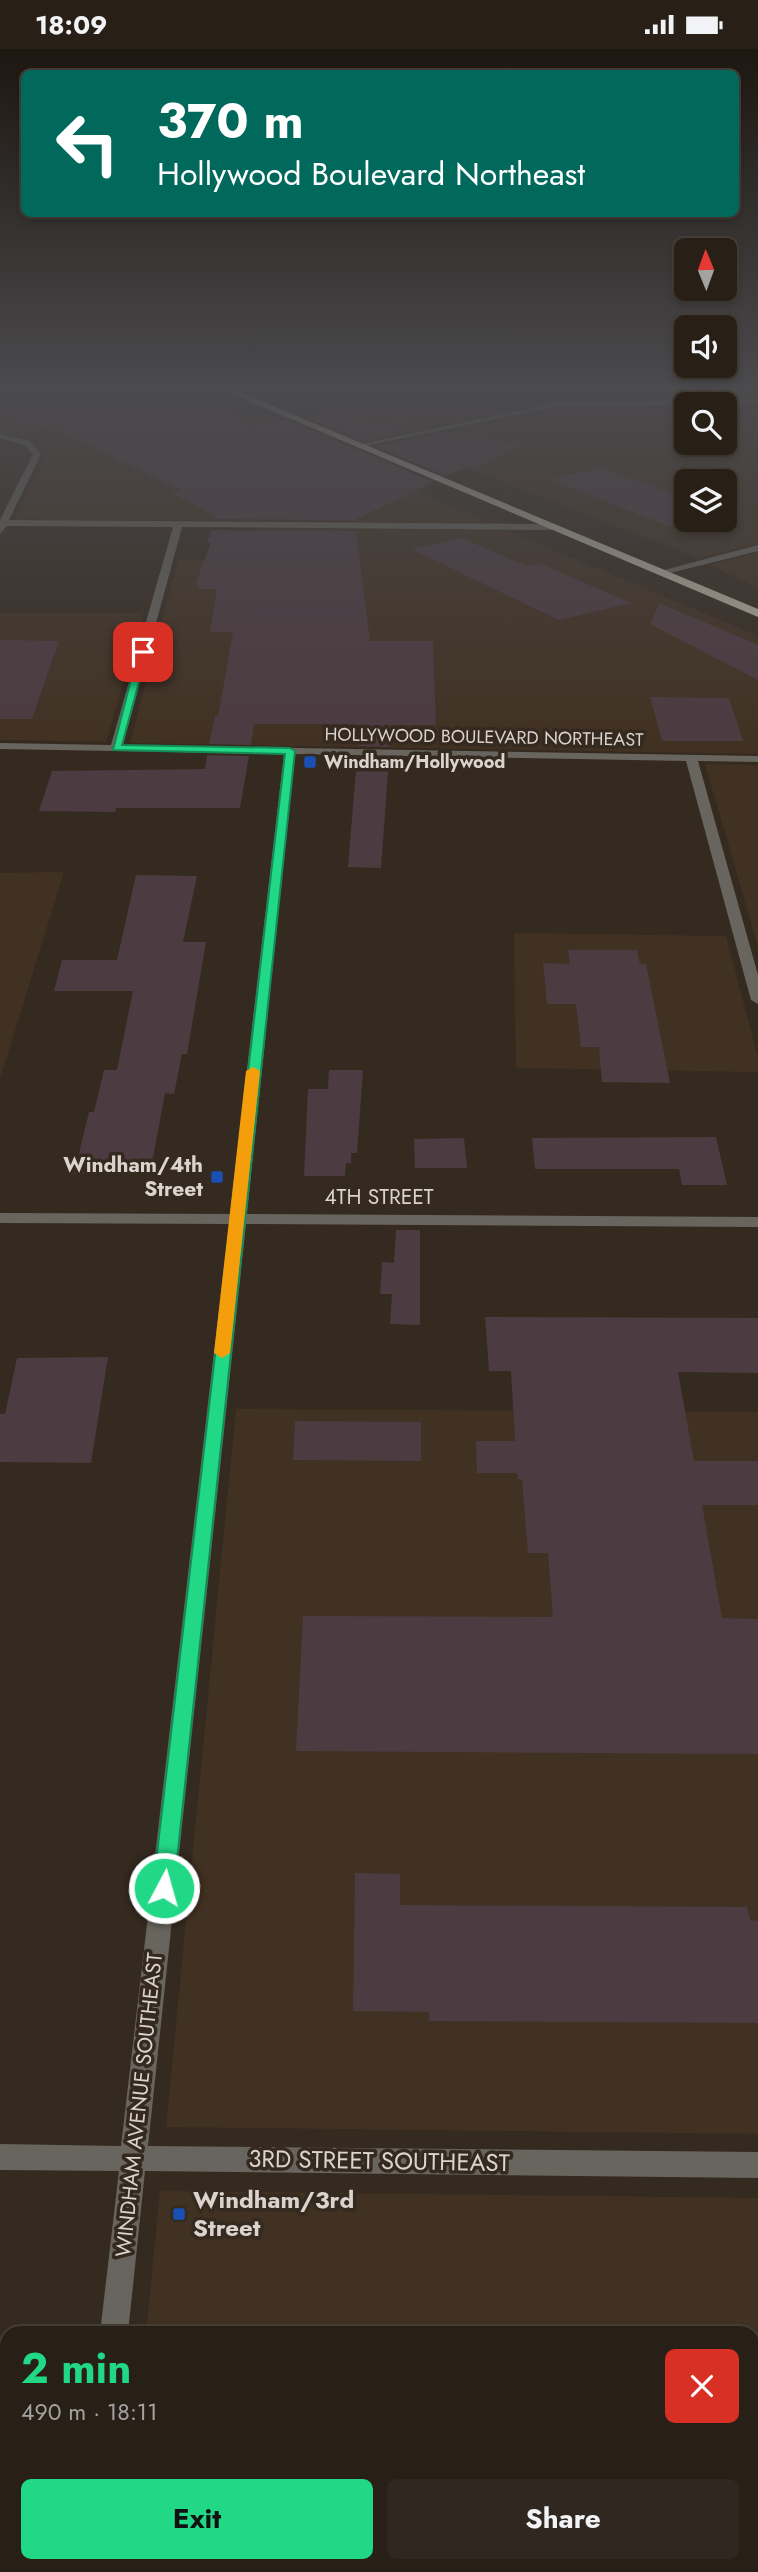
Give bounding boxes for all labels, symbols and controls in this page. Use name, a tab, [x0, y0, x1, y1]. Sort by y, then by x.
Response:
text: 18:09	[35, 6, 108, 44]
text: 370 m	[157, 86, 304, 156]
icon: left	[42, 98, 133, 189]
text: Hollywood Boulevard Northeast	[157, 151, 585, 197]
north arrow	[674, 238, 737, 301]
map controls	[674, 238, 737, 532]
button: sound	[674, 315, 737, 378]
button: search	[674, 392, 737, 455]
button: layers	[674, 469, 737, 532]
pin	[113, 622, 173, 682]
icon: arrive	[124, 633, 162, 671]
street label: HOLLYWOOD BOULEVARD NORTHEAST	[324, 721, 644, 753]
place label: Windham/Hollywood	[324, 749, 505, 775]
marker: Windham/Hollywood	[302, 754, 318, 770]
place label: Windham/4th Street	[63, 1150, 203, 1204]
marker: Windham/4th Street	[209, 1169, 225, 1185]
street label: 4TH STREET	[324, 1182, 434, 1212]
position arrow	[127, 1851, 201, 1925]
street label: WINDHAM AVENUE SOUTHEAST	[108, 1951, 170, 2259]
street label: 3RD STREET SOUTHEAST	[248, 2141, 510, 2180]
place label: Windham/3rd Street	[193, 2182, 354, 2245]
marker: Windham/3rd Street	[171, 2206, 187, 2222]
text: 2 min	[21, 2338, 131, 2399]
button: close	[665, 2349, 739, 2423]
text: 490 m · 18:11	[21, 2395, 158, 2429]
button: Exit	[21, 2479, 373, 2559]
button: Share	[387, 2479, 739, 2559]

